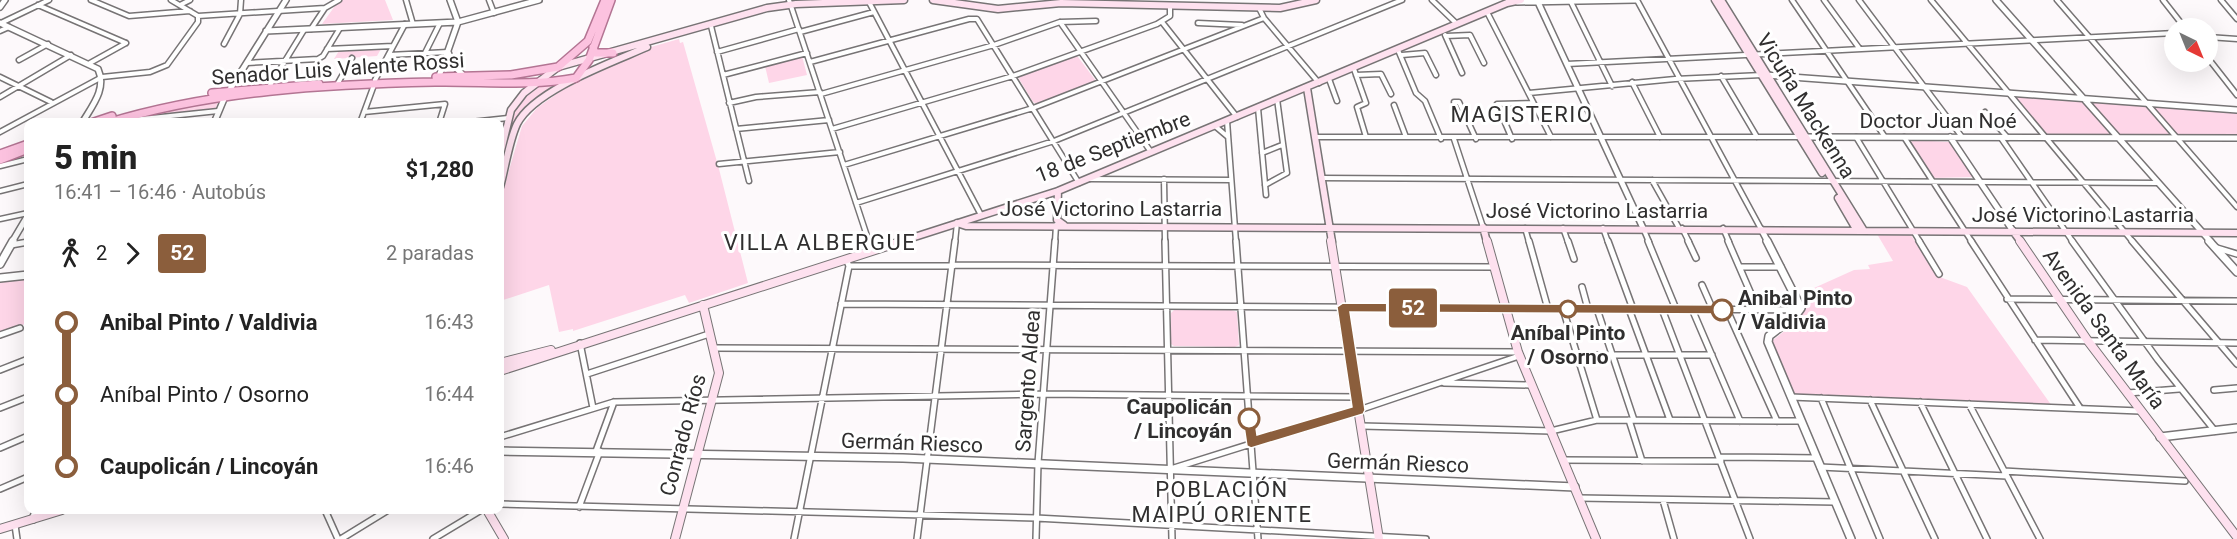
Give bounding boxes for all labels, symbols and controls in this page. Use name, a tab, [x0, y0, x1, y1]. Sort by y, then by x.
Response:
north arrow	[2164, 18, 2218, 72]
map controls	[2164, 18, 2218, 72]
street label: Vicuña Mackenna	[1752, 29, 1860, 183]
street label: Senador Luis Valente Rossi	[211, 48, 465, 90]
district label: MAGISTERIO	[1451, 102, 1593, 127]
street label: 18 de Septiembre	[1032, 106, 1194, 188]
street label: Doctor Juan Noé	[1859, 109, 2017, 133]
text: 5 min	[54, 138, 137, 177]
text: $1,280	[405, 157, 474, 182]
text: 16:41 – 16:46 · Autobús	[54, 180, 266, 204]
street label: José Victorino Lastarria	[1000, 197, 1222, 221]
street label: José Victorino Lastarria	[1486, 199, 1708, 223]
street label: José Victorino Lastarria	[1972, 203, 2194, 227]
district label: VILLA ALBERGUE	[724, 230, 916, 255]
icon: walk	[54, 237, 87, 270]
icon: forward	[116, 237, 149, 270]
text: 2	[96, 241, 107, 265]
text: 52	[170, 241, 194, 265]
text: 2 paradas	[386, 241, 474, 265]
street label: Avenida Santa María	[2038, 244, 2170, 414]
place label: Anibal Pinto / Valdivia	[1737, 286, 1853, 334]
line badge: 52	[1386, 288, 1440, 328]
text: 52	[1401, 296, 1425, 320]
marker: Anibal Pinto / Valdivia	[1711, 299, 1733, 321]
marker: Aníbal Pinto / Osorno	[1559, 300, 1577, 318]
street label: Sargento Aldea	[1011, 309, 1045, 453]
text: Anibal Pinto / Valdivia	[100, 310, 317, 335]
text: 16:43	[424, 310, 474, 334]
place label: Aníbal Pinto / Osorno	[1511, 321, 1625, 369]
street label: Conrado Ríos	[655, 371, 711, 499]
text: Aníbal Pinto / Osorno	[100, 382, 309, 407]
text: 16:44	[424, 382, 474, 406]
place label: Caupolicán / Lincoyán	[1127, 395, 1232, 443]
marker: Caupolicán / Lincoyán	[1238, 408, 1260, 430]
street label: Germán Riesco	[841, 429, 983, 457]
street label: Germán Riesco	[1327, 449, 1469, 477]
text: Caupolicán / Lincoyán	[100, 454, 318, 479]
text: 16:46	[424, 454, 474, 478]
district label: POBLACIÓN MAIPÚ ORIENTE	[1131, 476, 1313, 527]

